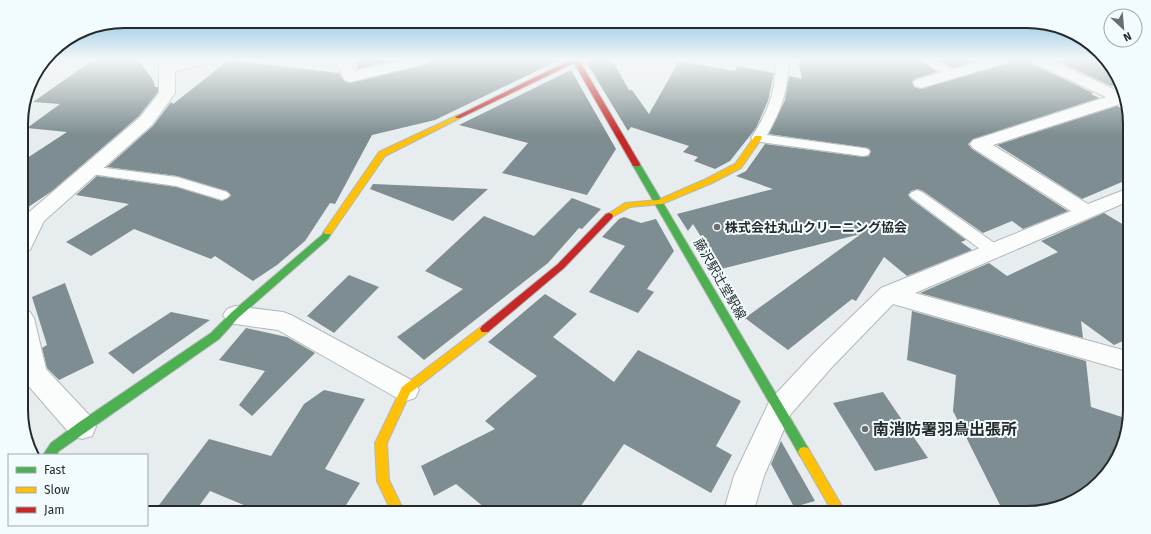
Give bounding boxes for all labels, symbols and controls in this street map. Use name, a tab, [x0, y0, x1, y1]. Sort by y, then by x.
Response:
north arrow	[1103, 8, 1143, 48]
text: N	[1121, 29, 1133, 44]
place label: 株式会社丸山クリーニング協会	[725, 220, 907, 235]
marker: 株式会社丸山クリーニング協会	[712, 222, 722, 232]
street label: 藤沢駅辻堂駅線	[691, 236, 749, 322]
place label: 南消防署羽鳥出張所	[873, 420, 1017, 439]
marker: 南消防署羽鳥出張所	[860, 424, 870, 434]
legend	[8, 454, 148, 526]
text: Fast	[44, 463, 66, 477]
text: Slow	[44, 483, 70, 497]
text: Jam	[44, 503, 64, 517]

